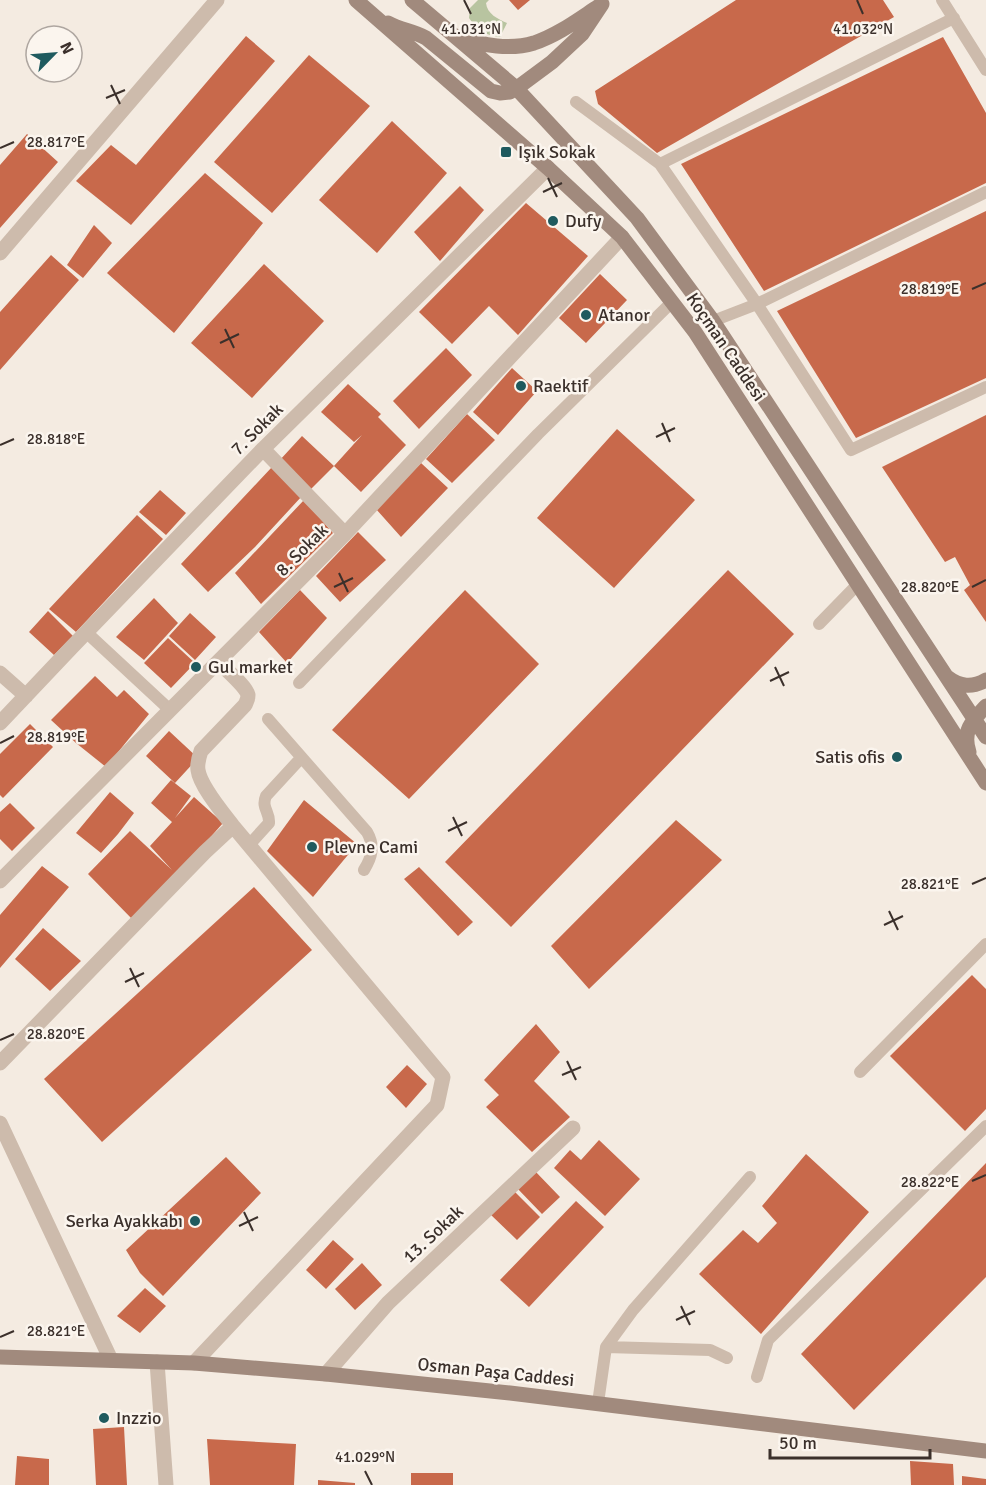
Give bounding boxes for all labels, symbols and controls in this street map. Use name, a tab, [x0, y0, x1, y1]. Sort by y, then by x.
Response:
text: 41.031°N	[441, 20, 501, 38]
text: 41.032°N	[833, 20, 893, 38]
north arrow	[24, 24, 84, 84]
text: N	[55, 39, 78, 57]
text: 28.817°E	[27, 133, 85, 151]
place label: Işık Sokak	[518, 141, 596, 163]
marker: Işık Sokak	[499, 145, 513, 159]
place label: Dufy	[565, 210, 602, 232]
marker: Dufy	[546, 214, 560, 228]
text: 28.819°E	[901, 280, 959, 298]
street label: Koçman Caddesi	[682, 289, 770, 405]
place label: Atanor	[598, 304, 650, 326]
marker: Atanor	[579, 308, 593, 322]
place label: Raektif	[533, 375, 589, 397]
marker: Raektif	[514, 379, 528, 393]
street label: 7. Sokak	[226, 398, 288, 460]
text: 28.818°E	[27, 430, 85, 448]
street label: 8. Sokak	[271, 519, 333, 581]
text: 28.820°E	[901, 578, 959, 596]
place label: Gul market	[208, 656, 293, 678]
marker: Gul market	[189, 660, 203, 674]
text: 28.819°E	[27, 728, 85, 746]
place label: Satis ofis	[815, 746, 885, 768]
marker: Satis ofis	[890, 750, 904, 764]
place label: Plevne Cami	[324, 836, 418, 858]
marker: Plevne Cami	[305, 840, 319, 854]
text: 28.821°E	[901, 875, 959, 893]
text: 28.820°E	[27, 1025, 85, 1043]
text: 28.822°E	[901, 1173, 959, 1191]
street label: 13. Sokak	[398, 1200, 468, 1268]
place label: Serka Ayakkabı	[66, 1210, 183, 1232]
marker: Serka Ayakkabı	[188, 1214, 202, 1228]
text: 28.821°E	[27, 1322, 85, 1340]
street label: Osman Paşa Caddesi	[417, 1353, 575, 1391]
place label: Inzzio	[116, 1407, 161, 1429]
marker: Inzzio	[97, 1411, 111, 1425]
scale bar	[770, 1422, 930, 1460]
text: 50 m	[779, 1432, 817, 1454]
text: 41.029°N	[335, 1448, 395, 1466]

